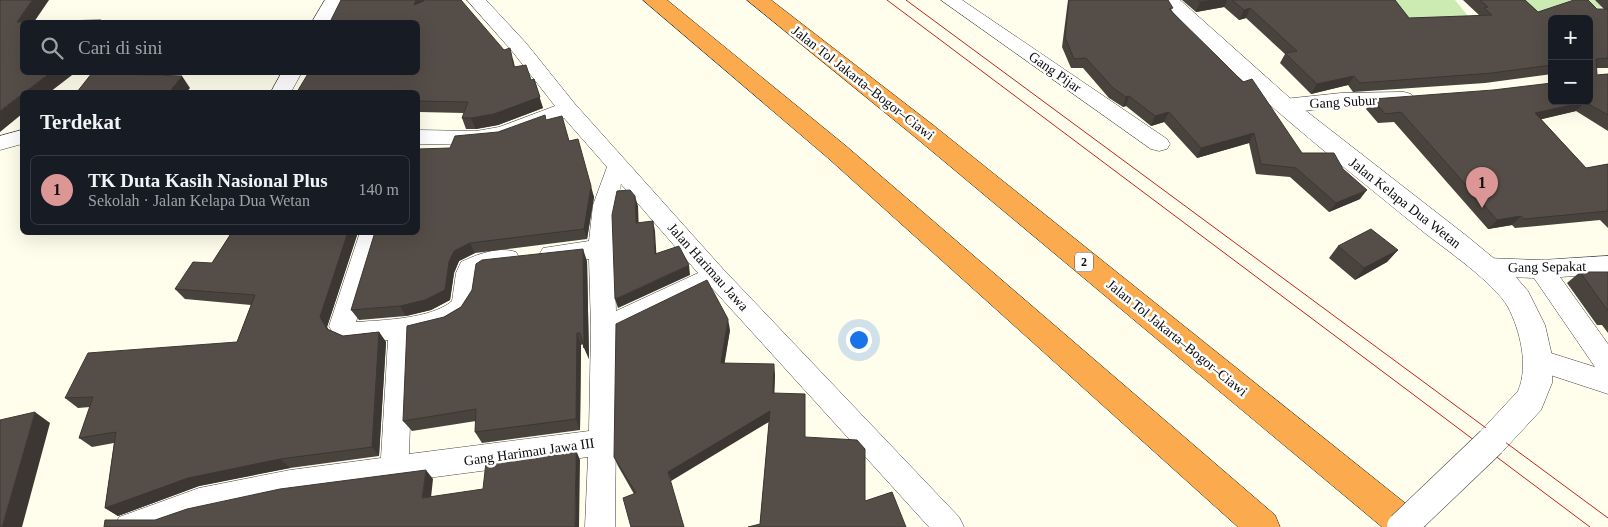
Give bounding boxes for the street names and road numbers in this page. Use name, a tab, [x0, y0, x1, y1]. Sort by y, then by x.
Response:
street label: Jalan Tol Jakarta–Bogor–Ciawi	[789, 23, 937, 143]
street label: Gang Pijar	[1026, 49, 1084, 96]
street label: Gang Subur	[1309, 93, 1377, 111]
street label: Jalan Kelapa Dua Wetan	[1346, 155, 1464, 251]
street label: Jalan Harimau Jawa	[665, 220, 752, 314]
road number: 2	[1075, 252, 1093, 272]
street label: Gang Sepakat	[1508, 259, 1586, 275]
street label: Jalan Tol Jakarta–Bogor–Ciawi	[1104, 277, 1250, 399]
street label: Gang Harimau Jawa III	[463, 435, 596, 469]

